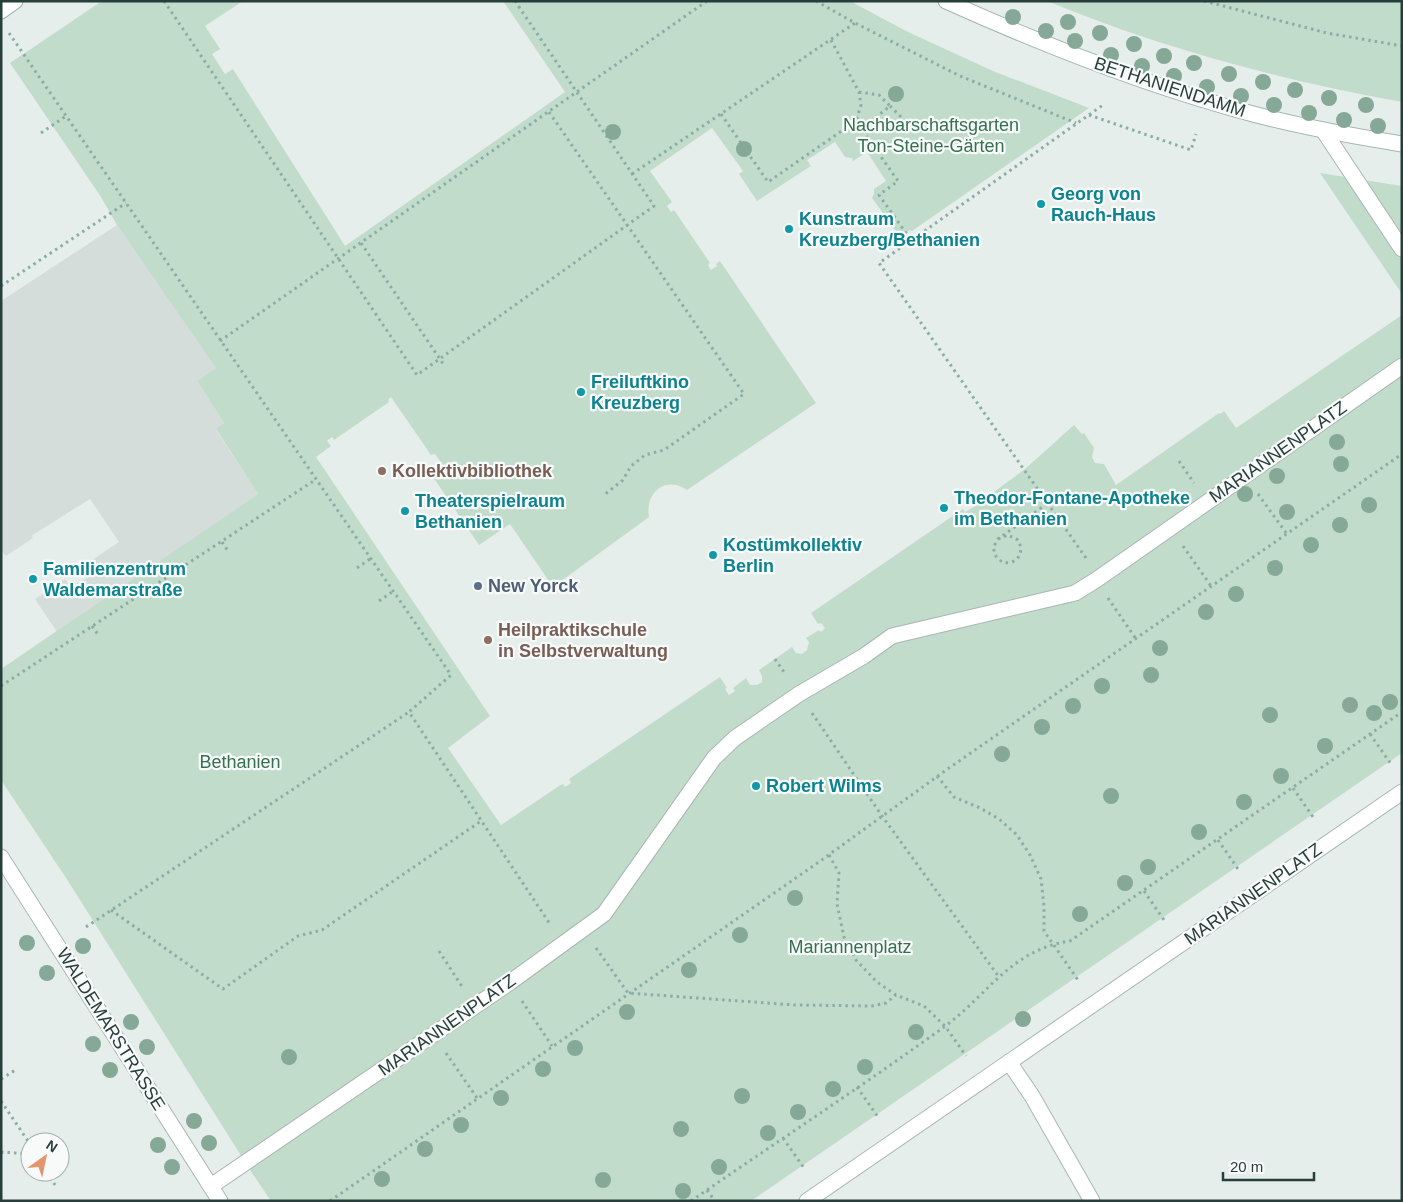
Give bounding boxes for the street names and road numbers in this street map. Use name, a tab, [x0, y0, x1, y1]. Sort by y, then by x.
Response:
street label: BETHANIENDAMM	[1092, 53, 1248, 121]
street label: MARIANNENPLATZ	[1206, 397, 1350, 507]
street label: MARIANNENPLATZ	[1181, 839, 1325, 949]
street label: WALDEMARSTRASSE	[53, 944, 169, 1114]
street label: MARIANNENPLATZ	[375, 970, 519, 1080]

